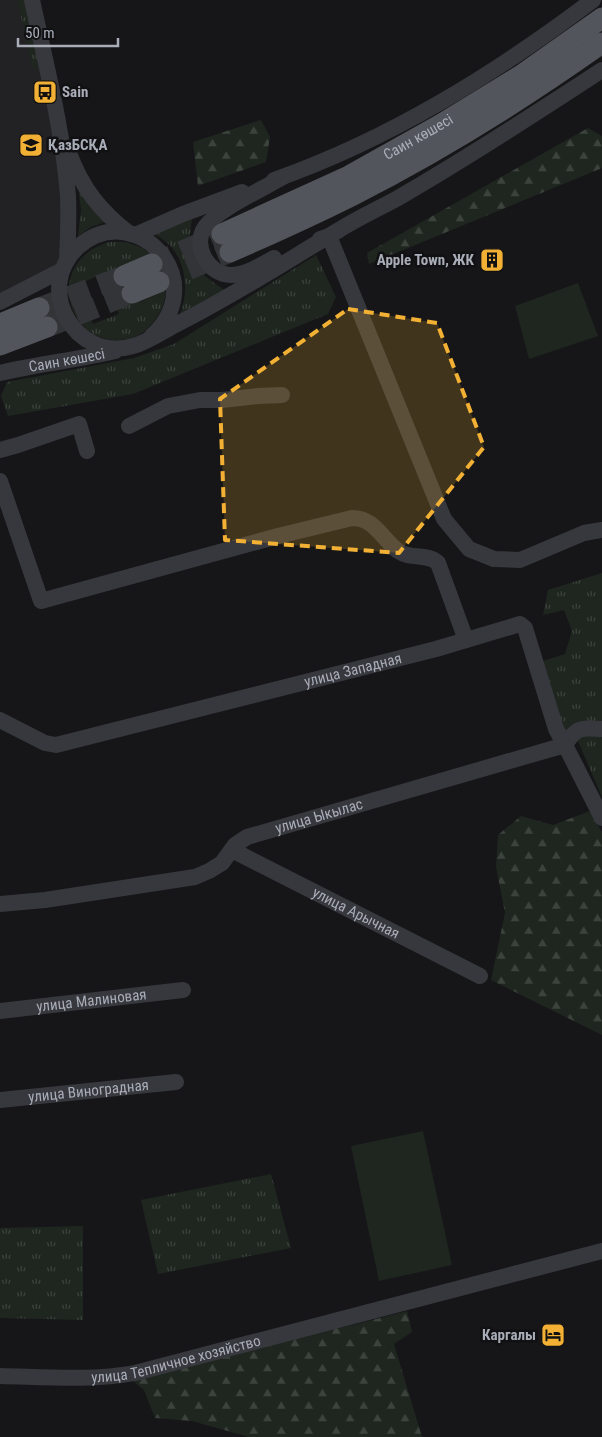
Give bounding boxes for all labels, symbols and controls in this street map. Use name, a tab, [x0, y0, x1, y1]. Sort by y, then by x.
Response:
scale bar	[18, 15, 118, 47]
text: 50 m	[25, 24, 55, 42]
bus stop icon: Sain	[32, 79, 58, 105]
place label: Sain	[62, 83, 88, 101]
street label: Саин көшесі	[380, 110, 456, 164]
school or university icon: ҚазБСҚА	[18, 132, 44, 158]
place label: ҚазБСҚА	[48, 136, 107, 154]
building icon: Apple Town, ЖК	[479, 247, 505, 273]
place label: Apple Town, ЖК	[377, 251, 475, 269]
street label: Саин көшесі	[27, 345, 107, 376]
street label: улица Западная	[302, 649, 403, 691]
street label: улица Ыкылас	[273, 795, 365, 837]
street label: улица Арычная	[309, 883, 402, 943]
street label: улица Малиновая	[35, 985, 147, 1016]
street label: улица Виноградная	[27, 1076, 150, 1106]
hotel icon: Каргалы	[540, 1322, 566, 1348]
place label: Каргалы	[482, 1326, 536, 1344]
street label: улица Тепличное хозяйство	[91, 1332, 262, 1387]

